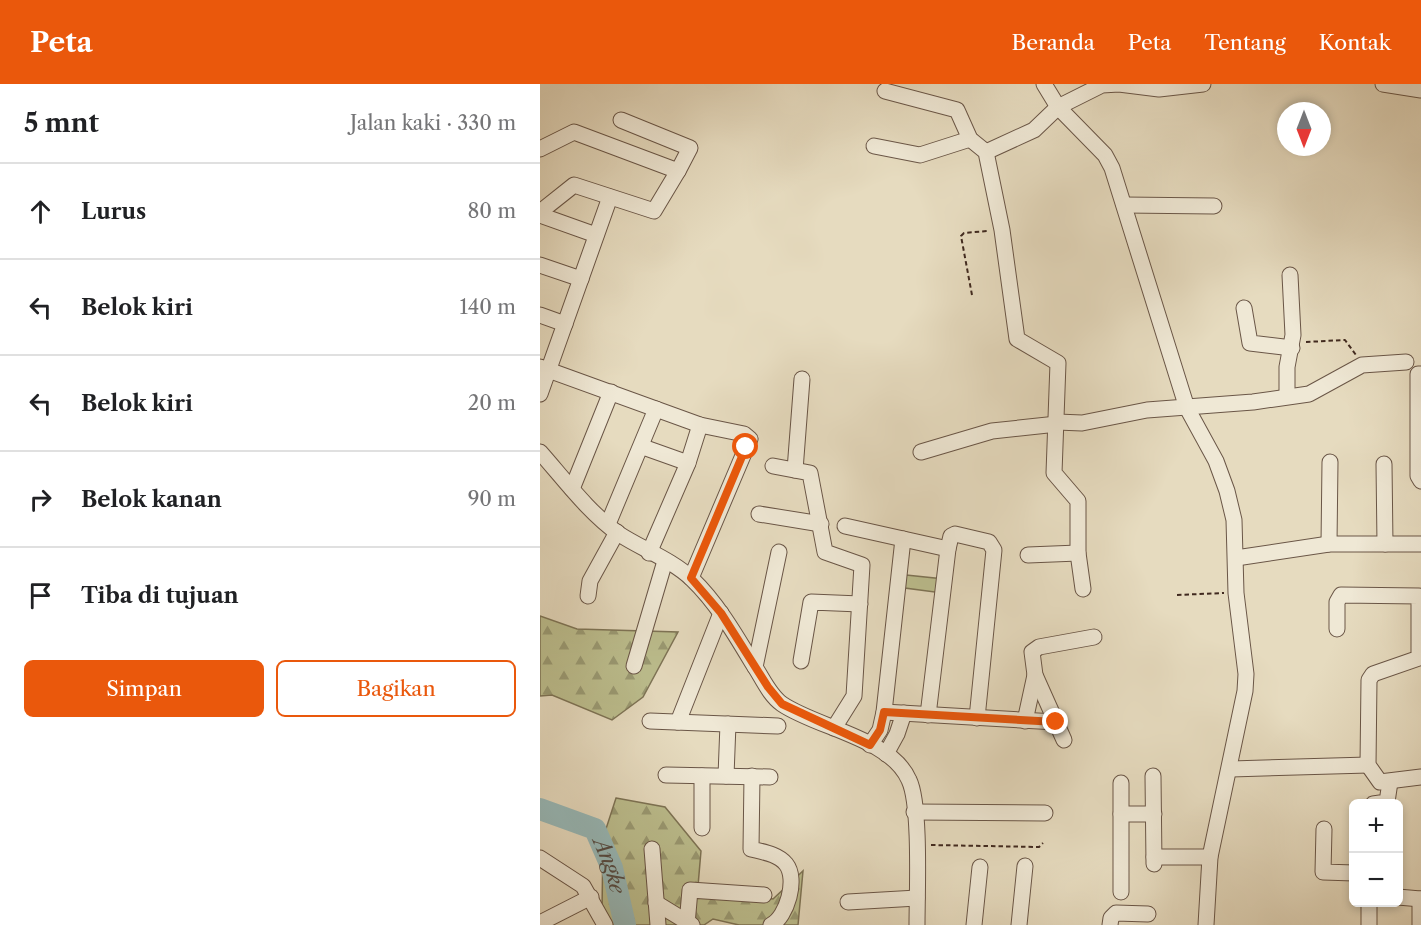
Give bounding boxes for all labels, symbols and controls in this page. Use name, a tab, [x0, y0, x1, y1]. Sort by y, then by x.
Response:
text: Peta	[30, 25, 93, 59]
text: Beranda	[1012, 30, 1095, 55]
text: Peta	[1128, 30, 1171, 55]
text: Tentang	[1204, 30, 1286, 55]
text: Kontak	[1319, 30, 1391, 55]
north arrow	[1277, 102, 1331, 156]
text: 5 mnt	[24, 107, 99, 139]
text: Jalan kaki · 330 m	[350, 111, 516, 135]
icon: ahead	[24, 195, 57, 228]
text: Lurus	[81, 198, 146, 225]
text: 80 m	[468, 199, 516, 223]
icon: left	[24, 291, 57, 324]
text: Belok kiri	[81, 294, 193, 321]
text: 140 m	[459, 295, 516, 319]
icon: left	[24, 387, 57, 420]
text: Belok kiri	[81, 390, 193, 417]
text: 20 m	[468, 391, 516, 415]
route start	[732, 433, 758, 459]
icon: right	[24, 483, 57, 516]
text: Belok kanan	[81, 486, 222, 513]
text: 90 m	[468, 487, 516, 511]
icon: arrive	[24, 579, 57, 612]
text: Tiba di tujuan	[81, 582, 239, 609]
button: Simpan	[24, 660, 264, 717]
button: Bagikan	[276, 660, 516, 717]
route end	[1042, 708, 1068, 734]
map controls	[1349, 799, 1403, 907]
button: +	[1349, 799, 1403, 853]
water label: Angke	[587, 831, 631, 897]
button: −	[1349, 853, 1403, 907]

